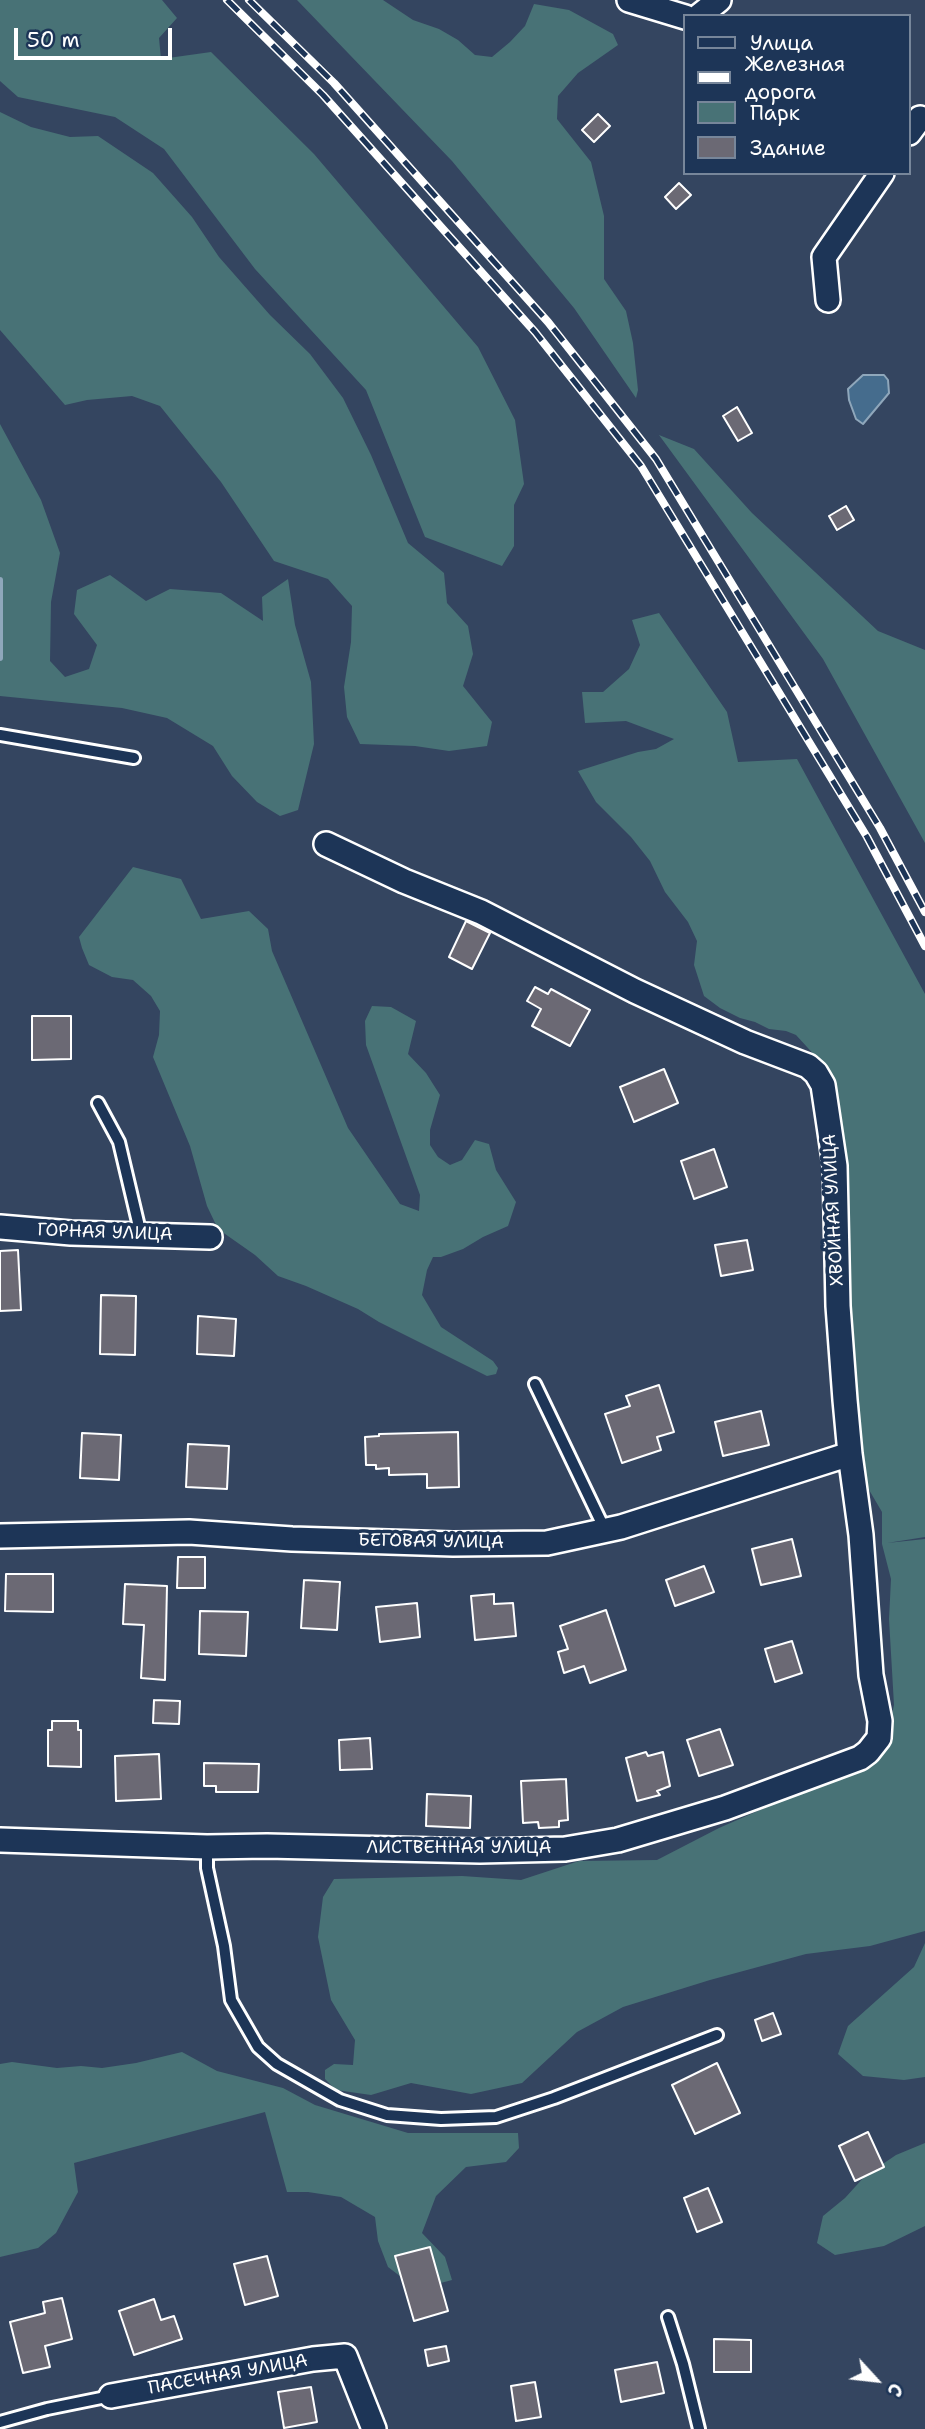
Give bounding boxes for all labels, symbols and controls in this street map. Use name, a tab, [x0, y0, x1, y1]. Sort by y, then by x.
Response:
scale bar	[18, 14, 175, 58]
legend	[684, 14, 911, 175]
text: 50 m	[27, 26, 80, 54]
text: Улица	[750, 29, 813, 57]
text: Железная дорога	[745, 50, 845, 106]
text: Парк	[750, 99, 800, 127]
text: Здание	[750, 134, 826, 162]
street label: ХВОЙНАЯ УЛИЦА	[819, 1133, 849, 1287]
street label: ГОРНАЯ УЛИЦА	[37, 1220, 173, 1246]
street label: БЕГОВАЯ УЛИЦА	[358, 1530, 504, 1554]
street label: ЛИСТВЕННАЯ УЛИЦА	[366, 1837, 552, 1859]
north arrow	[841, 2345, 911, 2415]
street label: ПАСЕЧНАЯ УЛИЦА	[146, 2350, 310, 2400]
text: С	[881, 2379, 909, 2401]

